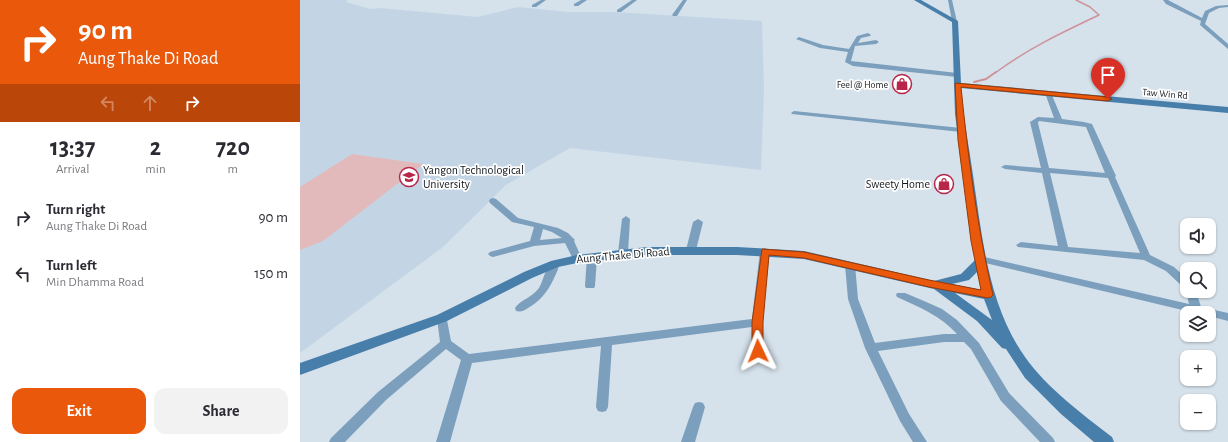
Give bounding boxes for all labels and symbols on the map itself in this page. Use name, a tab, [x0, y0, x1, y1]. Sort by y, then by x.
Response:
pin	[1091, 58, 1125, 99]
shop icon: Feel @ Home	[891, 73, 913, 95]
place label: Feel @ Home	[837, 80, 888, 90]
street label: Taw Win Rd	[1142, 87, 1188, 101]
place label: Yangon Technological University	[423, 164, 524, 191]
school or university icon: Yangon Technological University	[398, 166, 420, 188]
shop icon: Sweety Home	[933, 173, 955, 195]
place label: Sweety Home	[866, 178, 930, 191]
street label: Aung Thake Di Road	[576, 245, 670, 265]
position arrow	[737, 330, 779, 372]

